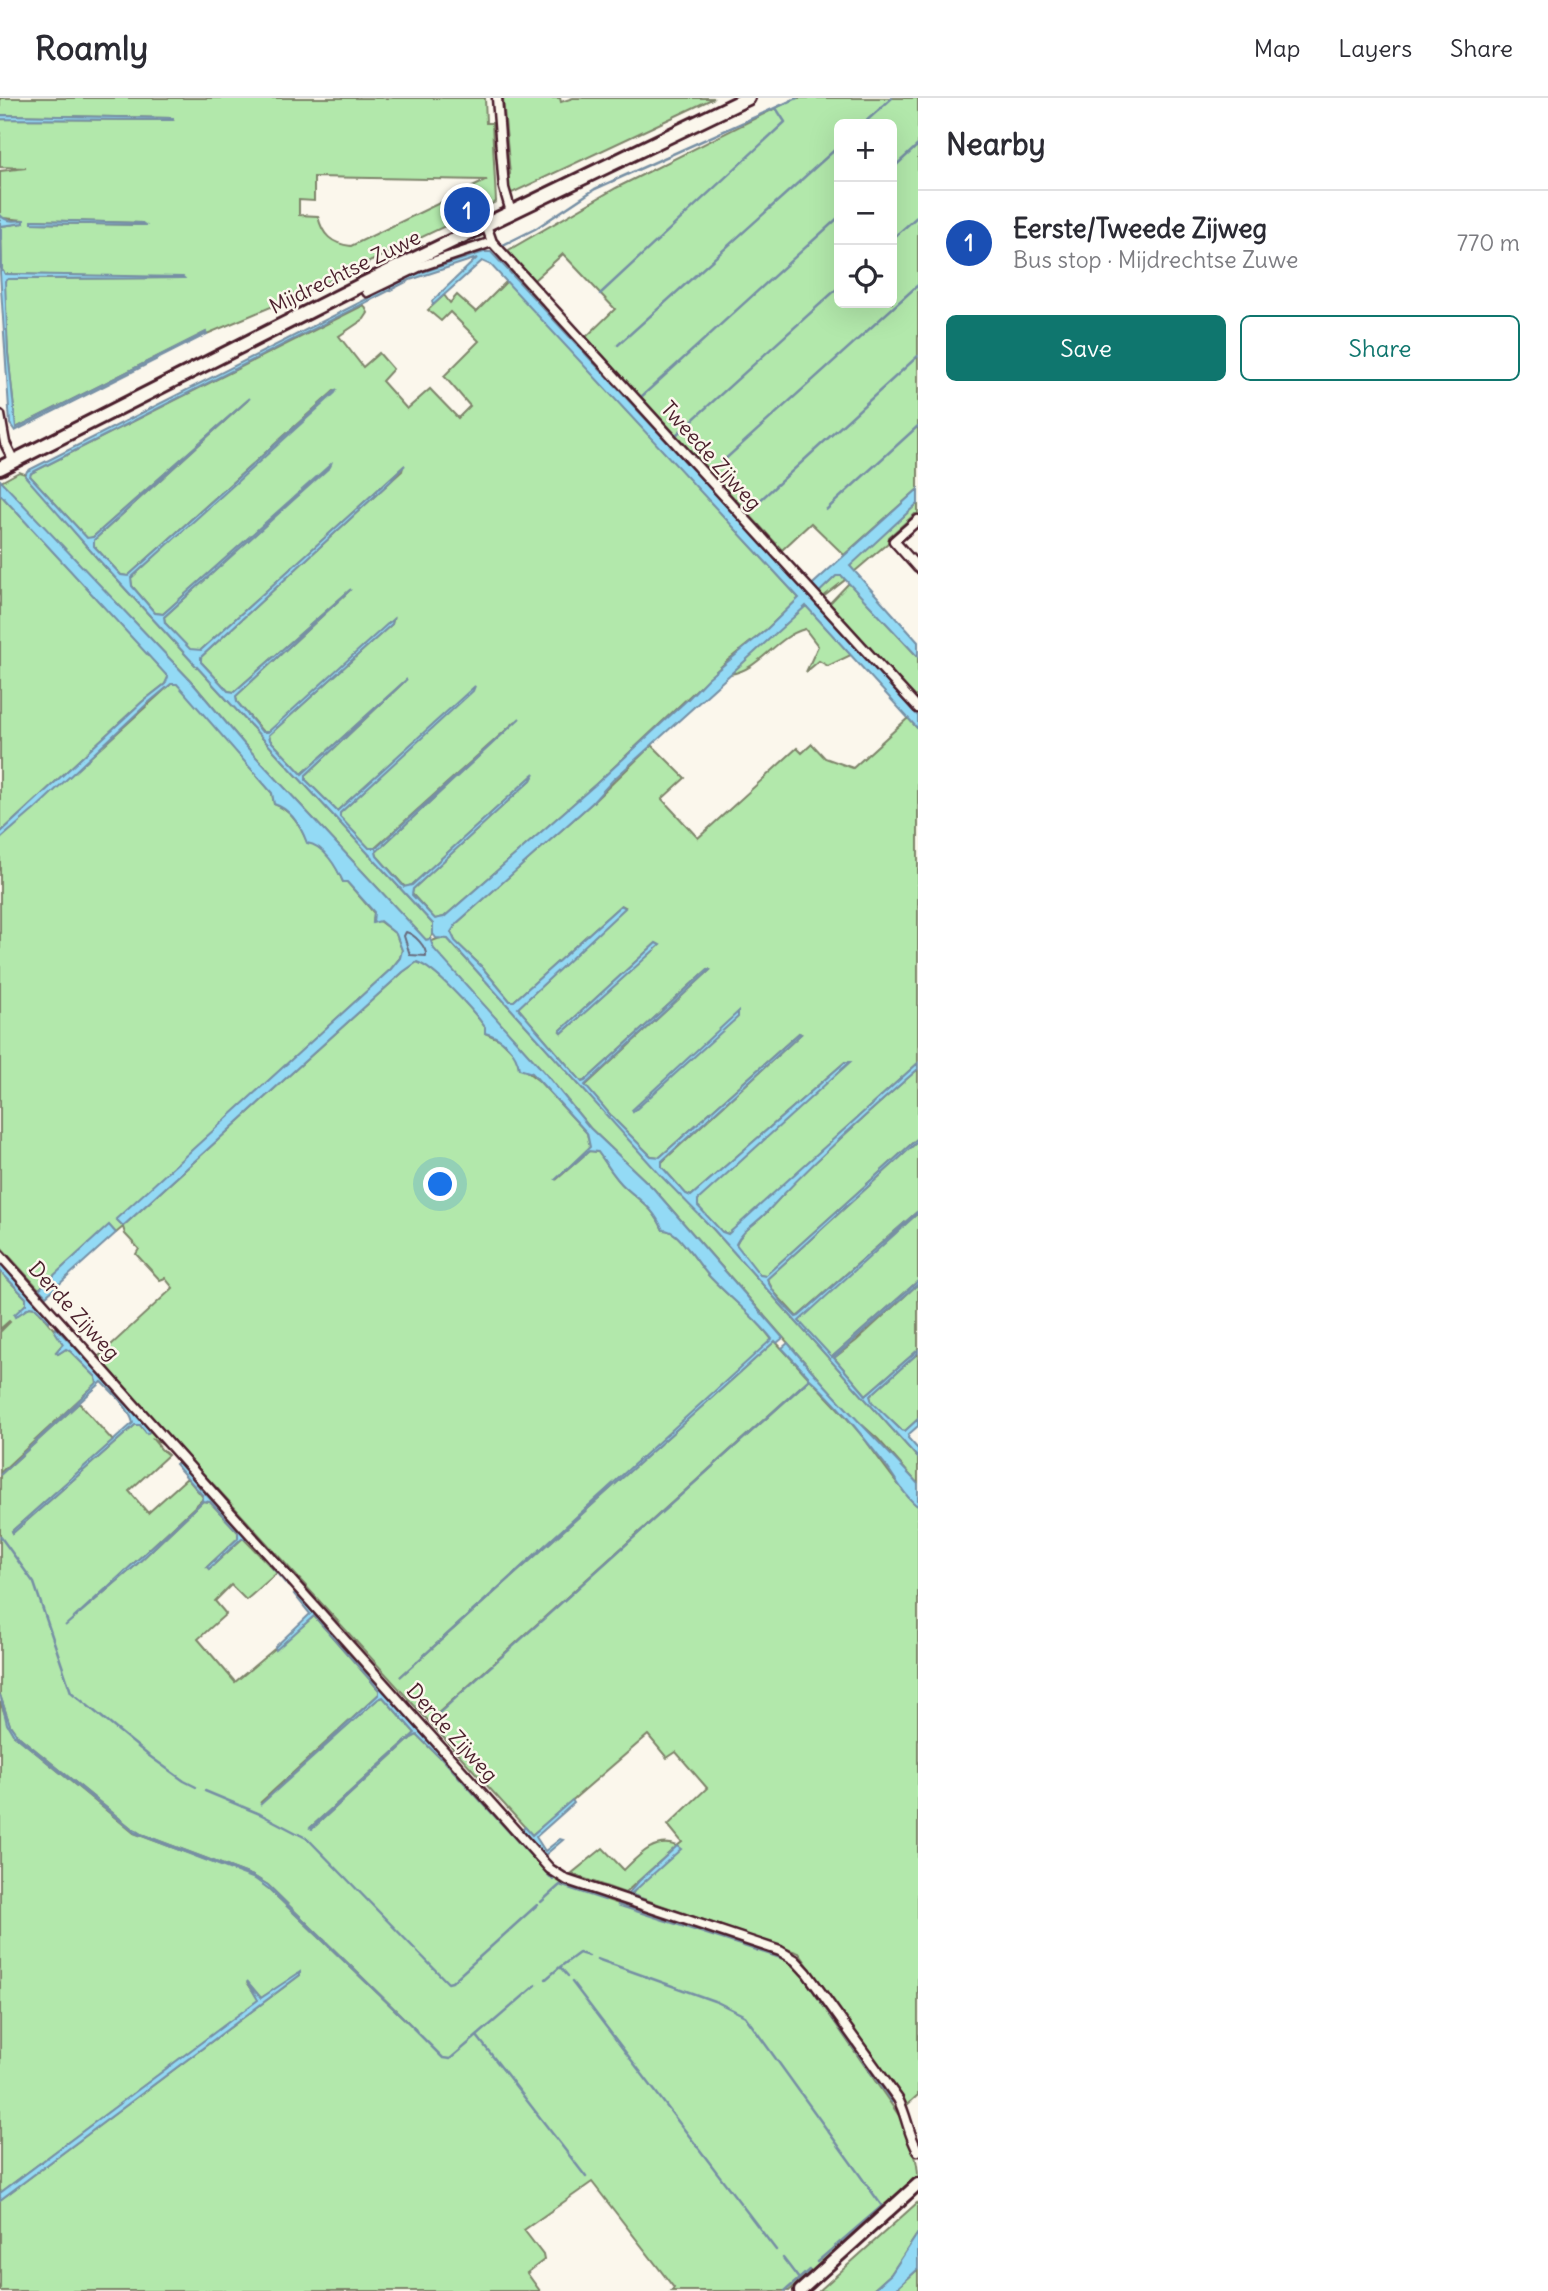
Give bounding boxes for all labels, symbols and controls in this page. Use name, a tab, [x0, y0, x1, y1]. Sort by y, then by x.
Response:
text: Roamly	[35, 27, 148, 69]
text: Map	[1254, 33, 1300, 63]
text: Layers	[1338, 33, 1412, 63]
text: Share	[1450, 33, 1513, 63]
map controls	[834, 119, 897, 308]
button: +	[834, 119, 897, 182]
text: Nearby	[946, 125, 1046, 163]
button: −	[834, 182, 897, 245]
pin: 1	[444, 184, 490, 236]
text: Eerste/Tweede Zijweg	[1013, 212, 1267, 245]
street label: Mijdrechtse Zuwe	[265, 223, 425, 320]
text: 1	[964, 228, 974, 257]
text: 770 m	[1457, 228, 1520, 257]
button: locate	[834, 245, 897, 308]
text: Bus stop · Mijdrechtse Zuwe	[1013, 245, 1299, 274]
button: Save	[946, 315, 1226, 381]
button: Share	[1240, 315, 1520, 381]
street label: Tweede Zijweg	[655, 395, 768, 516]
your location	[423, 1167, 457, 1201]
street label: Derde Zijweg	[23, 1256, 126, 1366]
street label: Derde Zijweg	[401, 1678, 504, 1788]

